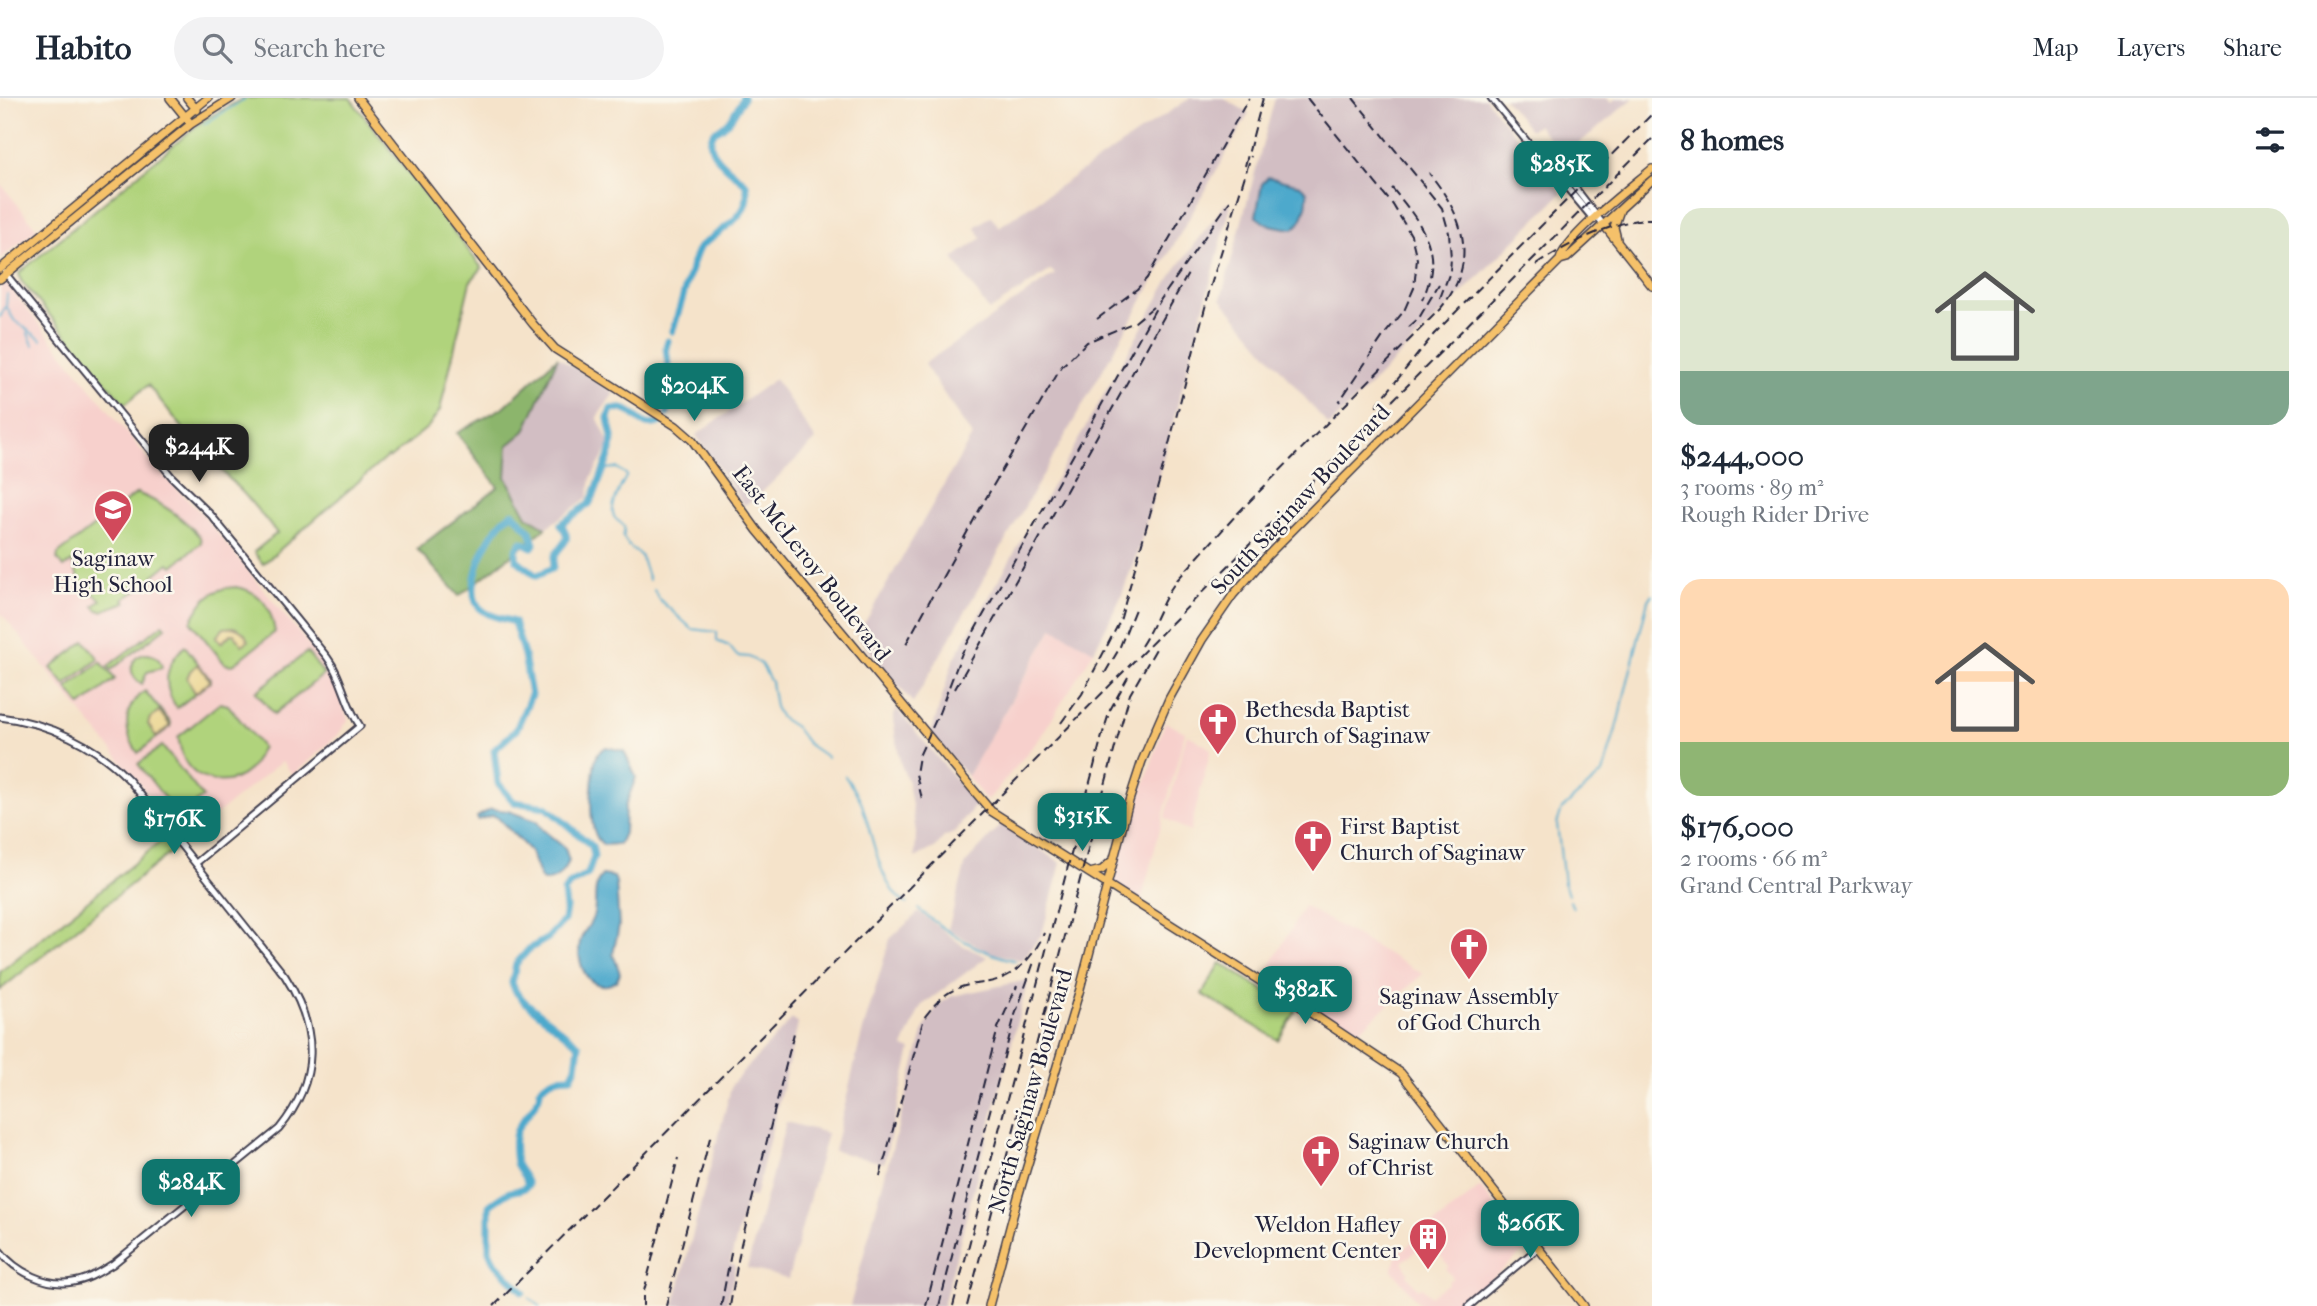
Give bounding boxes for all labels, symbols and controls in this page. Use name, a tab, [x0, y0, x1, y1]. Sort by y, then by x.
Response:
search box	[174, 17, 664, 80]
text: Habito	[35, 29, 132, 68]
icon: search	[198, 29, 236, 67]
text: Search here	[254, 33, 385, 64]
text: Map	[2033, 34, 2079, 62]
text: Layers	[2117, 34, 2185, 62]
text: Share	[2223, 34, 2282, 62]
icon: filters	[2251, 121, 2289, 159]
text: 8 homes	[1680, 123, 1784, 158]
pin: $285K	[1512, 141, 1610, 201]
text: $285K	[1530, 150, 1592, 177]
icon: home	[1922, 253, 2048, 379]
pin: $204K	[645, 364, 743, 423]
text: $204K	[660, 372, 728, 399]
street label: South Saginaw Boulevard	[1205, 398, 1396, 600]
pin: $244K	[150, 424, 248, 484]
text: $244K	[165, 433, 233, 460]
text: $244,000	[1680, 439, 1804, 474]
street label: East McLeroy Boulevard	[727, 460, 897, 667]
text: 3 rooms · 89 m²	[1680, 474, 1824, 501]
school or university icon: Saginaw High School	[92, 488, 134, 543]
text: Rough Rider Drive	[1680, 501, 1869, 528]
place label: Saginaw High School	[53, 545, 173, 598]
icon: home	[1922, 624, 2048, 750]
place label: Bethesda Baptist Church of Saginaw	[1245, 696, 1431, 749]
church icon: Bethesda Baptist Church of Saginaw	[1197, 701, 1239, 756]
pin: $315K	[1033, 794, 1131, 853]
pin: $176K	[125, 796, 223, 856]
text: $315K	[1054, 802, 1110, 829]
text: $176K	[143, 805, 205, 832]
text: $176,000	[1680, 810, 1794, 845]
place label: First Baptist Church of Saginaw	[1340, 813, 1526, 866]
church icon: First Baptist Church of Saginaw	[1292, 818, 1334, 873]
text: 2 rooms · 66 m²	[1680, 845, 1827, 872]
text: Grand Central Parkway	[1680, 872, 1913, 899]
church icon: Saginaw Assembly of God Church	[1448, 926, 1490, 981]
street label: North Saginaw Boulevard	[983, 966, 1078, 1216]
pin: $382K	[1256, 967, 1354, 1026]
text: $382K	[1274, 975, 1336, 1002]
place label: Saginaw Assembly of God Church	[1379, 983, 1560, 1036]
place label: Saginaw Church of Christ	[1348, 1128, 1509, 1181]
church icon: Saginaw Church of Christ	[1300, 1133, 1342, 1188]
pin: $284K	[142, 1160, 240, 1219]
text: $284K	[158, 1168, 224, 1195]
pin: $266K	[1481, 1200, 1579, 1260]
text: $266K	[1497, 1209, 1563, 1236]
place label: Weldon Hafley Development Center	[1194, 1211, 1402, 1264]
building icon: Weldon Hafley Development Center	[1407, 1216, 1449, 1271]

